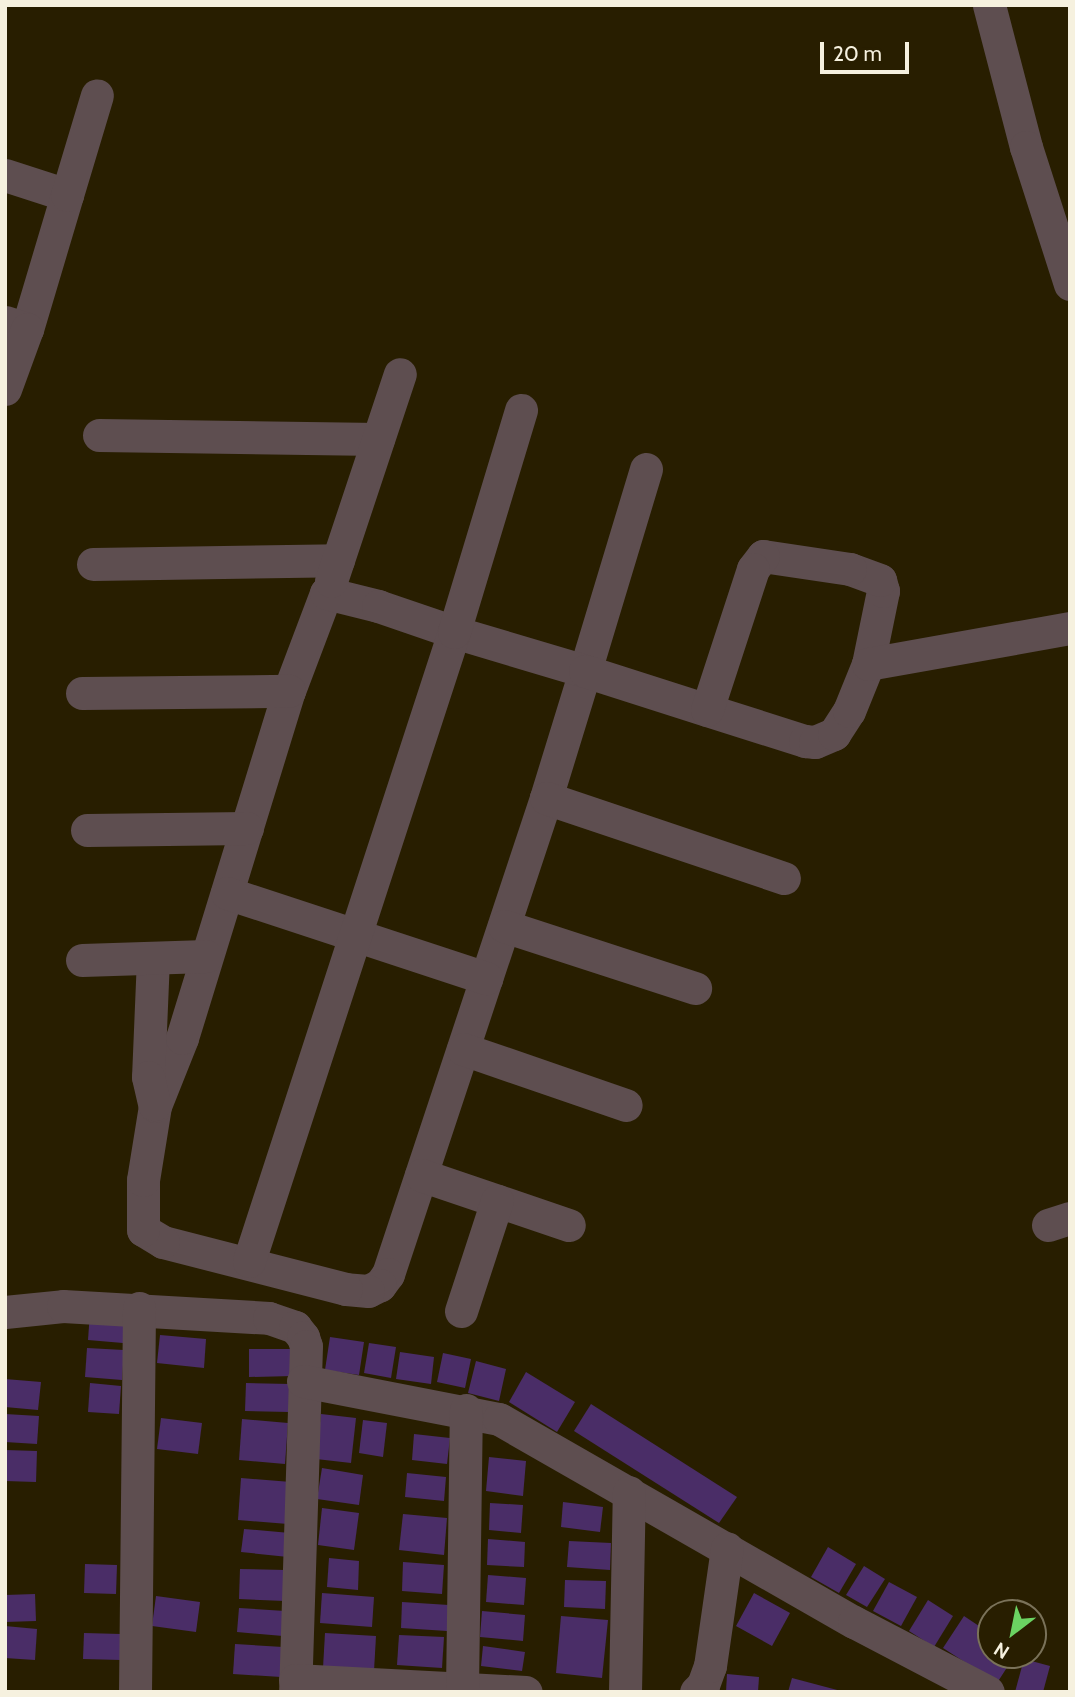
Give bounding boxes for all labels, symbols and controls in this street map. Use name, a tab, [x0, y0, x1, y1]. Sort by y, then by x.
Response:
scale bar	[823, 28, 912, 72]
text: 20 m	[833, 41, 882, 66]
north arrow	[977, 1599, 1047, 1669]
text: N	[990, 1637, 1013, 1664]

